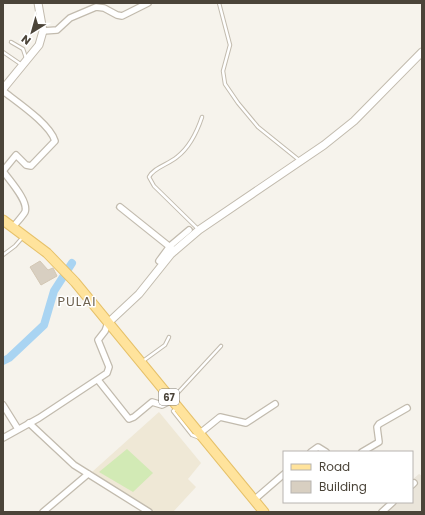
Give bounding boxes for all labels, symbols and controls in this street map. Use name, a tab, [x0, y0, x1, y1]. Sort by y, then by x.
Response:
north arrow	[12, 12, 52, 52]
text: N	[18, 31, 34, 49]
district label: PULAI	[58, 292, 96, 311]
road number: 67	[159, 389, 179, 405]
legend	[283, 451, 413, 503]
text: Road	[319, 458, 350, 475]
text: Building	[319, 478, 367, 495]

